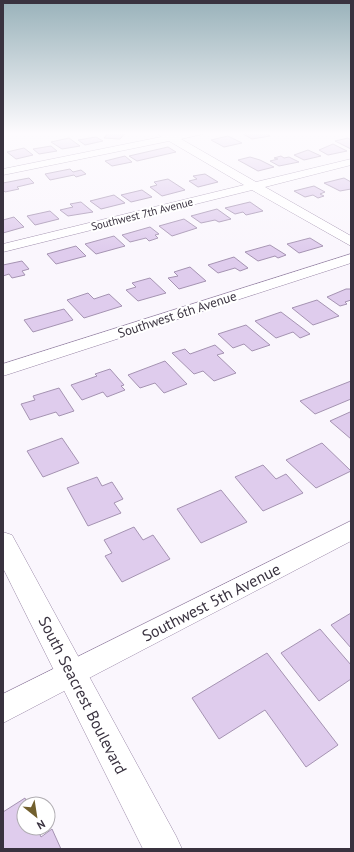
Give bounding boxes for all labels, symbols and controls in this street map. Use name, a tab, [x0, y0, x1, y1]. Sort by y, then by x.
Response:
street label: Southwest 7th Avenue	[90, 194, 195, 233]
street label: Southwest 6th Avenue	[116, 287, 239, 342]
street label: Southwest 5th Avenue	[138, 558, 284, 646]
street label: South Seacrest Boulevard	[34, 613, 132, 777]
north arrow	[16, 796, 56, 836]
text: N	[34, 817, 48, 833]

